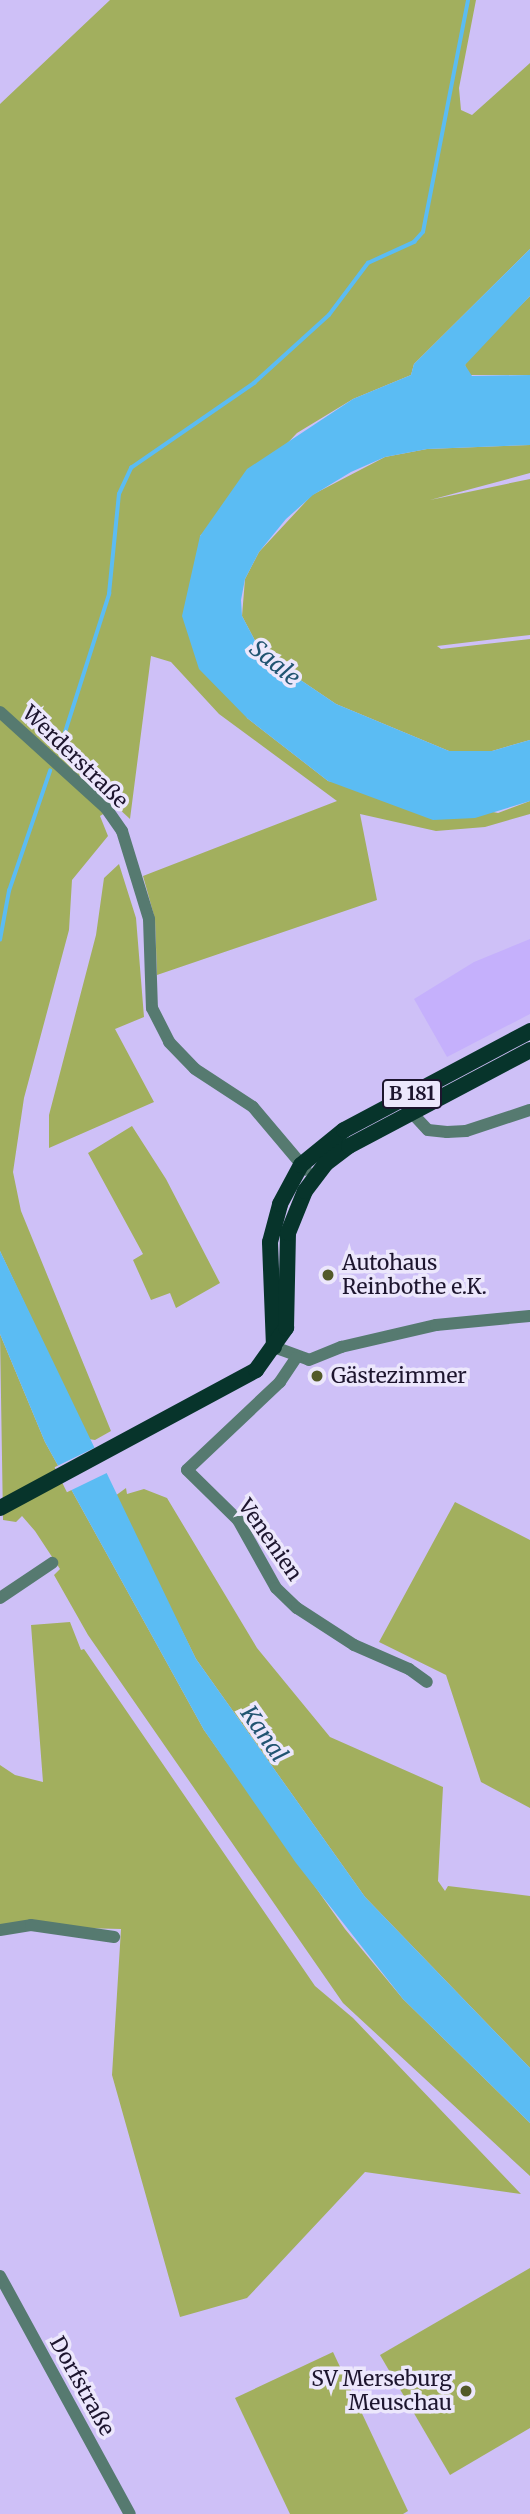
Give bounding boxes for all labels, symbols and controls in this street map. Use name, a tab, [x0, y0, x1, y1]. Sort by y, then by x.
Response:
water label: Saale	[244, 634, 306, 692]
street label: Werderstraße	[17, 700, 133, 814]
road number: B 181	[380, 1078, 444, 1110]
place label: Autohaus Reinbothe e.K.	[342, 1250, 487, 1300]
marker: Autohaus Reinbothe e.K.	[320, 1267, 336, 1283]
place label: Gästezimmer	[331, 1363, 467, 1389]
marker: Gästezimmer	[309, 1368, 325, 1384]
street label: Venenien	[233, 1494, 307, 1586]
water label: Kanal	[235, 1701, 293, 1767]
street label: Dorfstraße	[44, 2332, 120, 2440]
place label: SV Merseburg Meuschau	[311, 2366, 452, 2416]
marker: SV Merseburg Meuschau	[458, 2383, 474, 2399]

